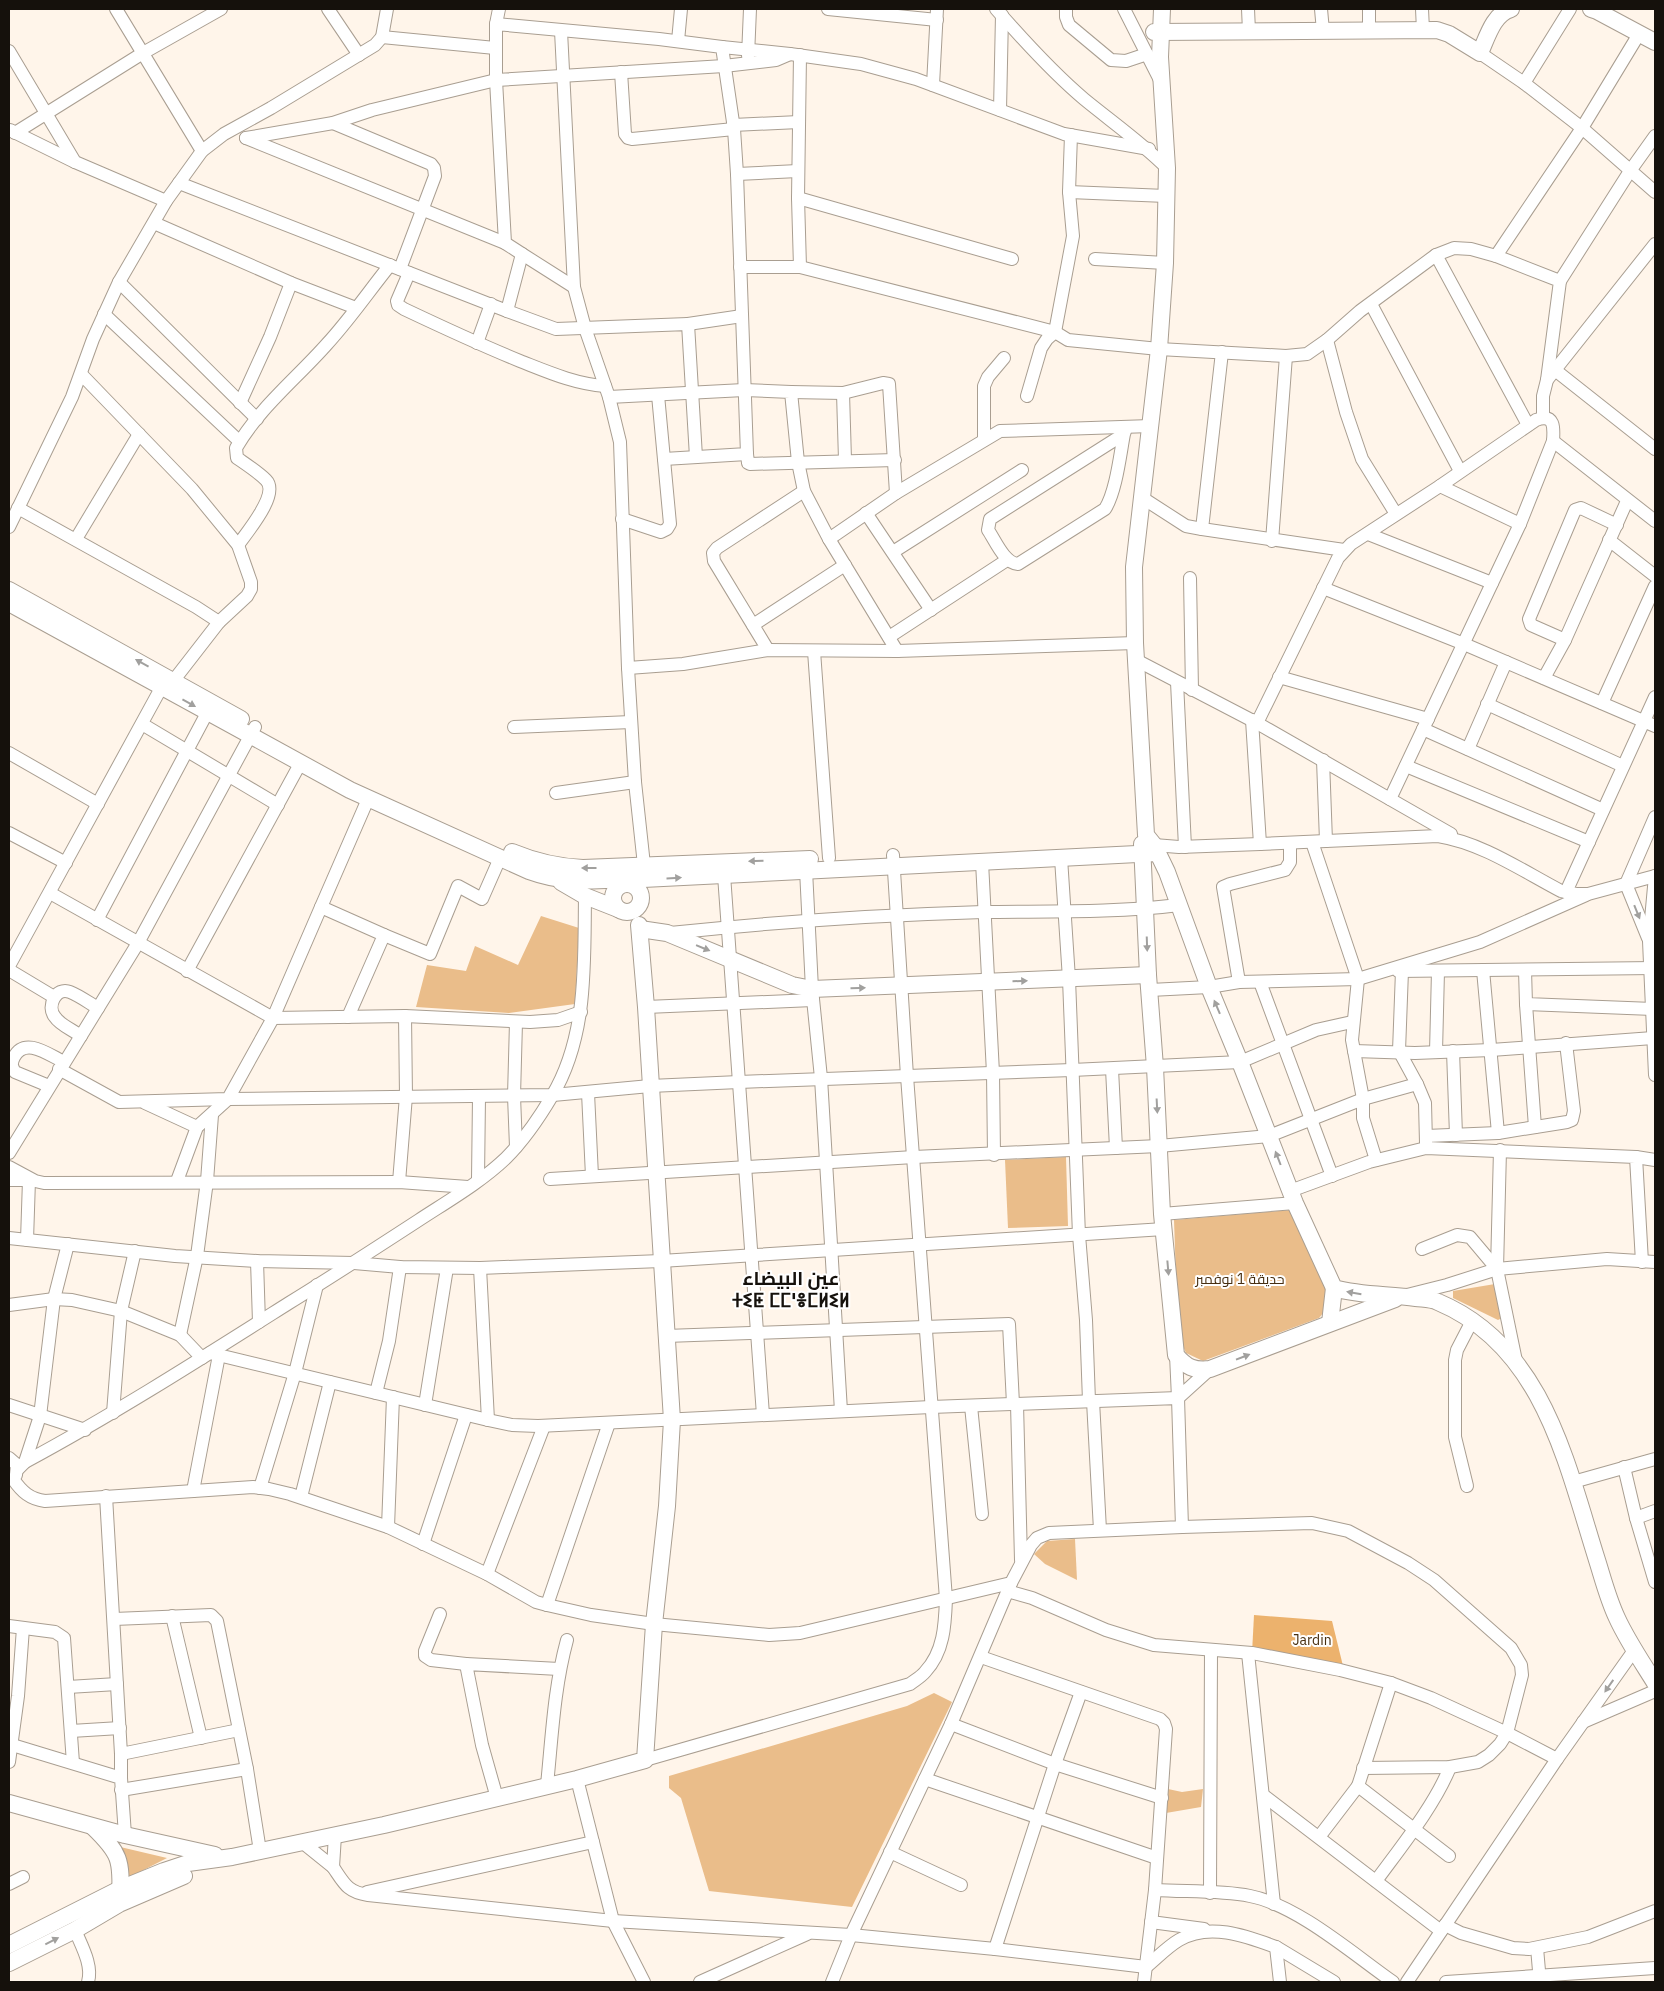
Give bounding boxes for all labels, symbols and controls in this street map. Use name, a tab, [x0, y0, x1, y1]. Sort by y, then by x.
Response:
one-way arrow	[135, 659, 150, 667]
one-way arrow	[182, 699, 196, 707]
one-way arrow	[748, 857, 764, 865]
one-way arrow	[580, 864, 596, 872]
one-way arrow	[666, 873, 682, 881]
one-way arrow	[1634, 905, 1642, 920]
one-way arrow	[1143, 936, 1151, 952]
one-way arrow	[696, 944, 711, 952]
one-way arrow	[1012, 977, 1028, 985]
one-way arrow	[850, 983, 866, 991]
one-way arrow	[1213, 1000, 1221, 1014]
one-way arrow	[1154, 1098, 1162, 1114]
one-way arrow	[1274, 1150, 1282, 1165]
one-way arrow	[1164, 1260, 1172, 1276]
district label: عين البيضاء ⵜⵉⵟ ⵎⵎ'ⴻⵎⵍⵉⵍ	[732, 1266, 850, 1312]
park label: حديقة 1 نوفمبر	[1194, 1270, 1285, 1288]
one-way arrow	[1346, 1288, 1362, 1296]
one-way arrow	[1236, 1353, 1251, 1361]
park label: Jardin	[1292, 1631, 1332, 1649]
one-way arrow	[1604, 1679, 1614, 1692]
one-way arrow	[45, 1937, 59, 1945]

